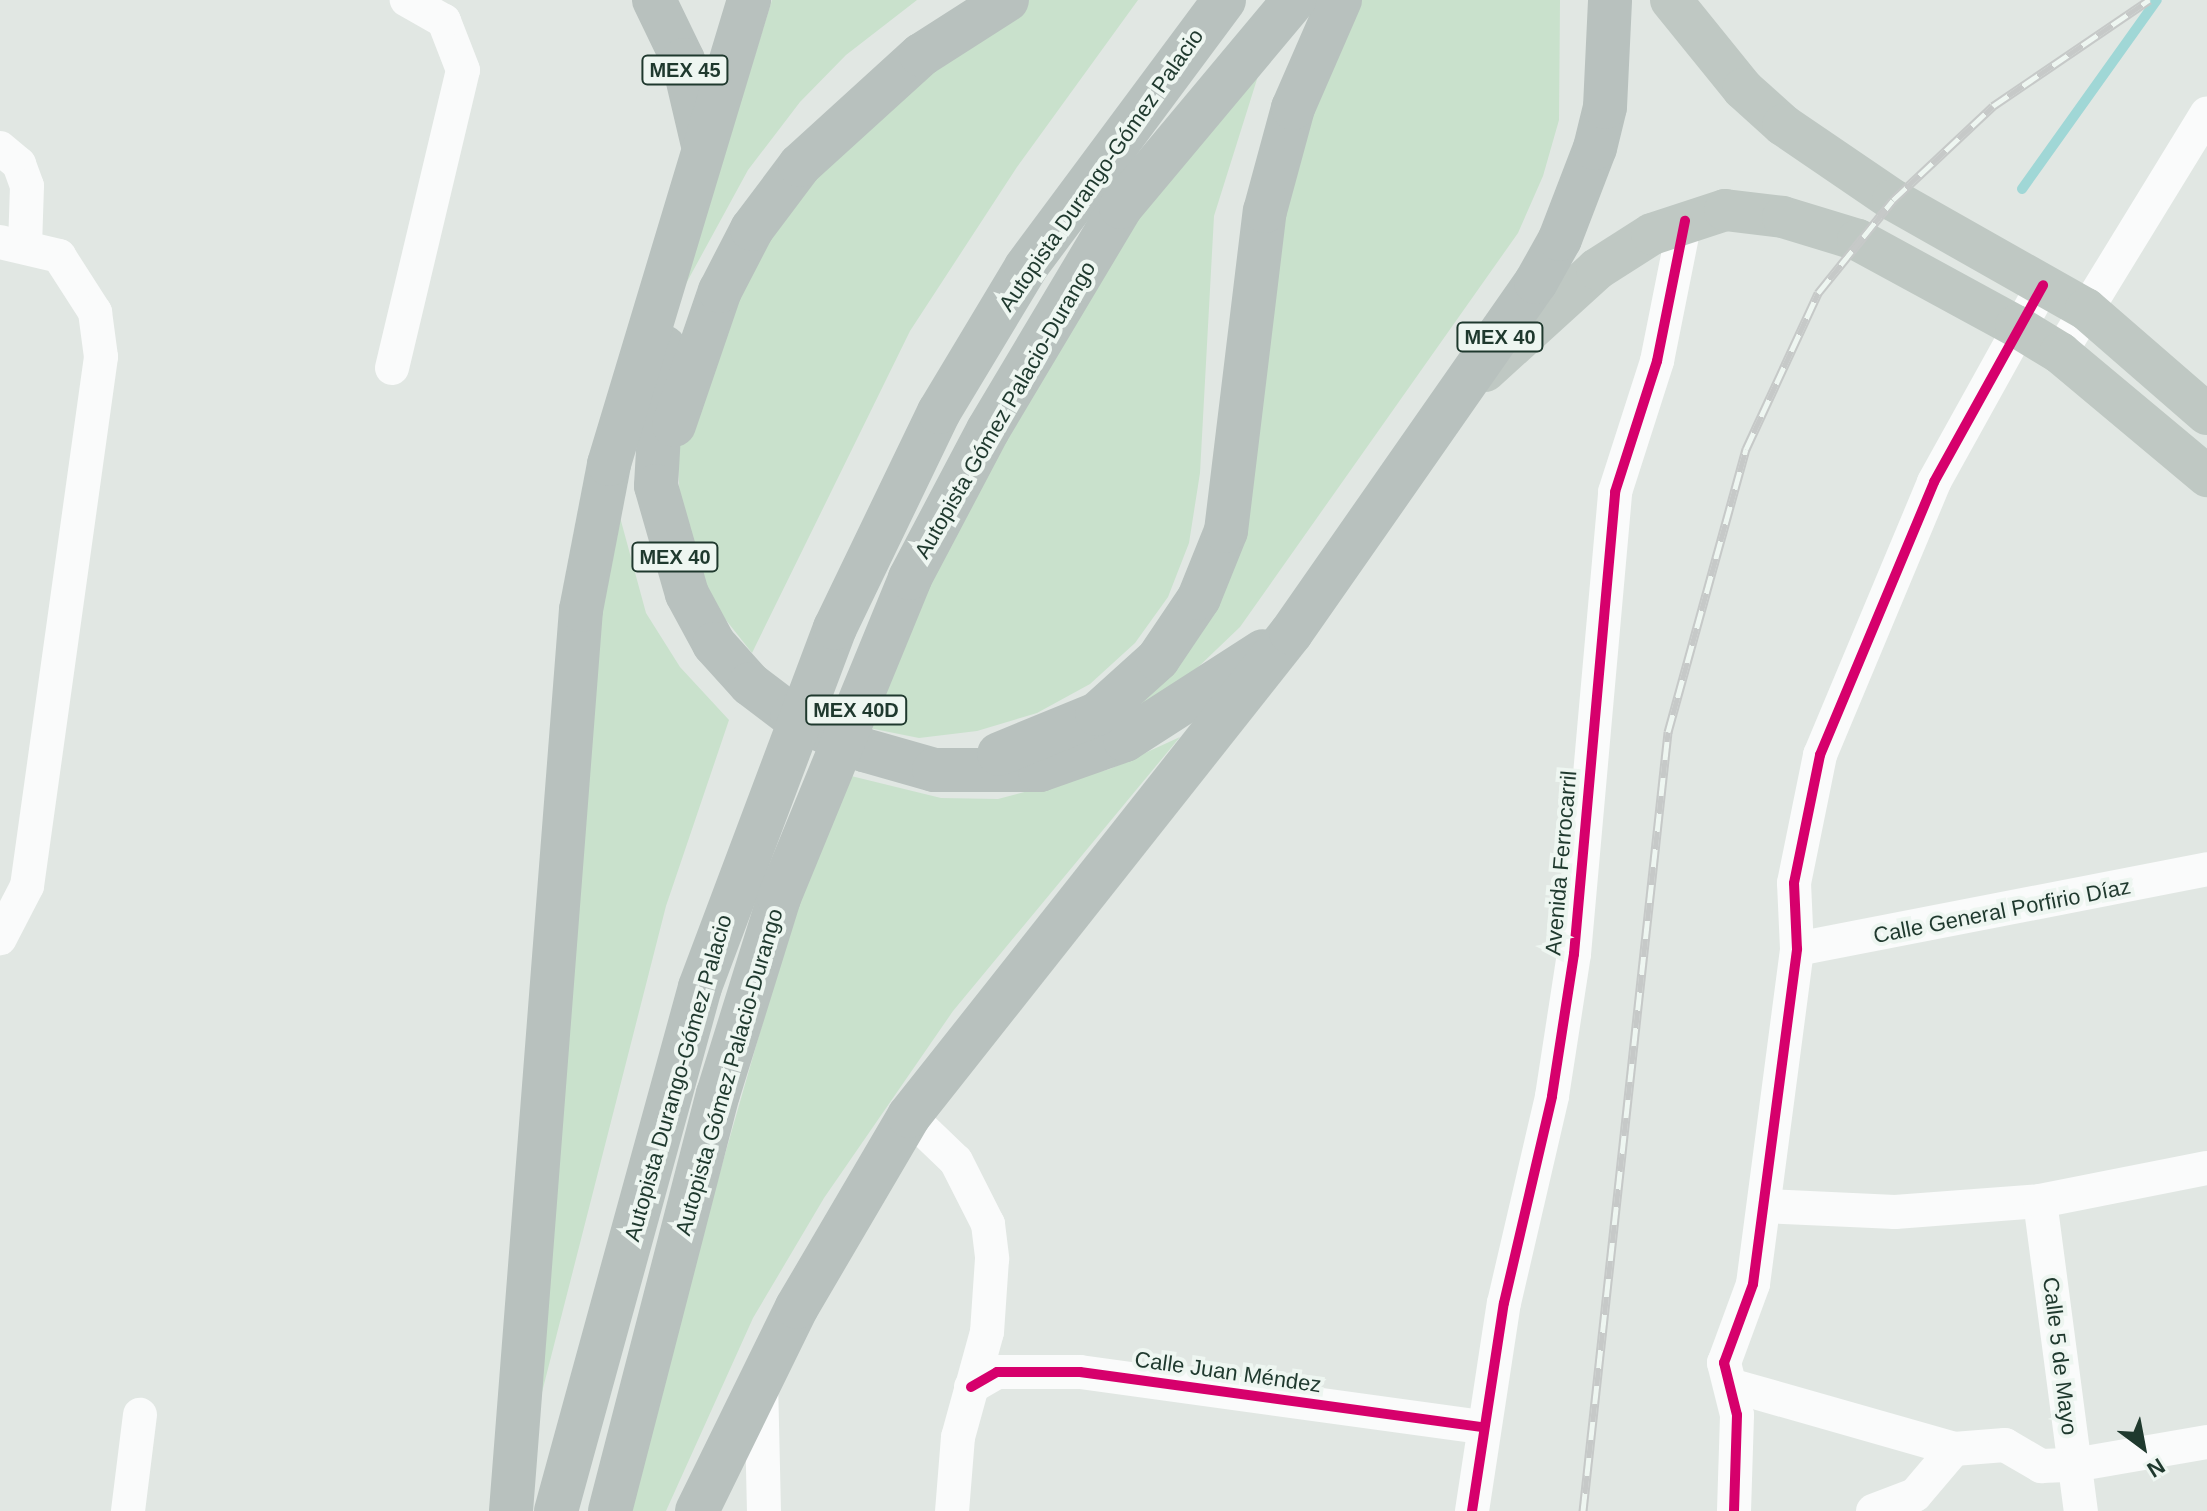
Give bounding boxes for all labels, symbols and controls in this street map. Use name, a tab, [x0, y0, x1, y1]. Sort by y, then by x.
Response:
street label: Autopista Durango-Gómez Palacio	[993, 24, 1209, 316]
road number: MEX 45	[641, 54, 729, 86]
street label: Autopista Gómez Palacio-Durango	[909, 257, 1101, 563]
road number: MEX 40	[1456, 321, 1544, 353]
road number: MEX 40	[631, 541, 719, 573]
road number: MEX 40D	[804, 694, 908, 726]
street label: Avenida Ferrocarril	[1540, 769, 1582, 957]
street label: Calle General Porfirio Díaz	[1871, 873, 2133, 949]
street label: Autopista Gómez Palacio-Durango	[670, 906, 788, 1238]
street label: Autopista Durango-Gómez Palacio	[619, 912, 737, 1244]
street label: Calle 5 de Mayo	[2037, 1275, 2083, 1437]
street label: Calle Juan Méndez	[1133, 1346, 1323, 1398]
north arrow	[2103, 1407, 2183, 1487]
text: N	[2143, 1453, 2169, 1483]

